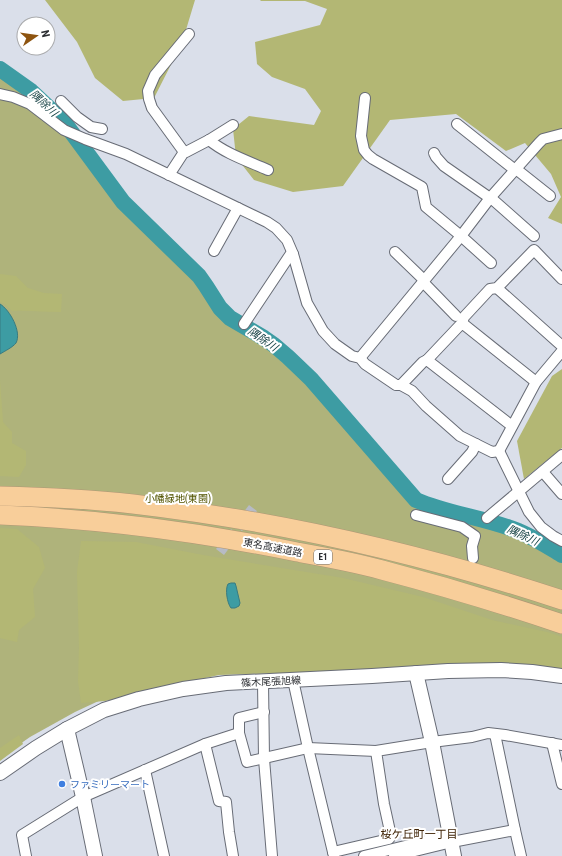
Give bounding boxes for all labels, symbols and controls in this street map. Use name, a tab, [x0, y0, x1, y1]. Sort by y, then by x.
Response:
north arrow	[16, 16, 56, 56]
text: N	[38, 29, 52, 39]
water label: 隅除川	[27, 87, 61, 120]
water label: 隅除川	[245, 325, 281, 355]
park label: 小幡緑地(東園)	[145, 493, 211, 505]
water label: 隅除川	[505, 523, 541, 549]
street label: 東名高速道路	[242, 536, 303, 559]
road number: E1	[314, 550, 332, 564]
street label: 篠木尾張旭線	[241, 674, 301, 689]
marker: ファミリーマート	[57, 779, 67, 789]
place label: ファミリーマート	[70, 779, 150, 790]
district label: 桜ケ丘町一丁目	[381, 828, 458, 841]

